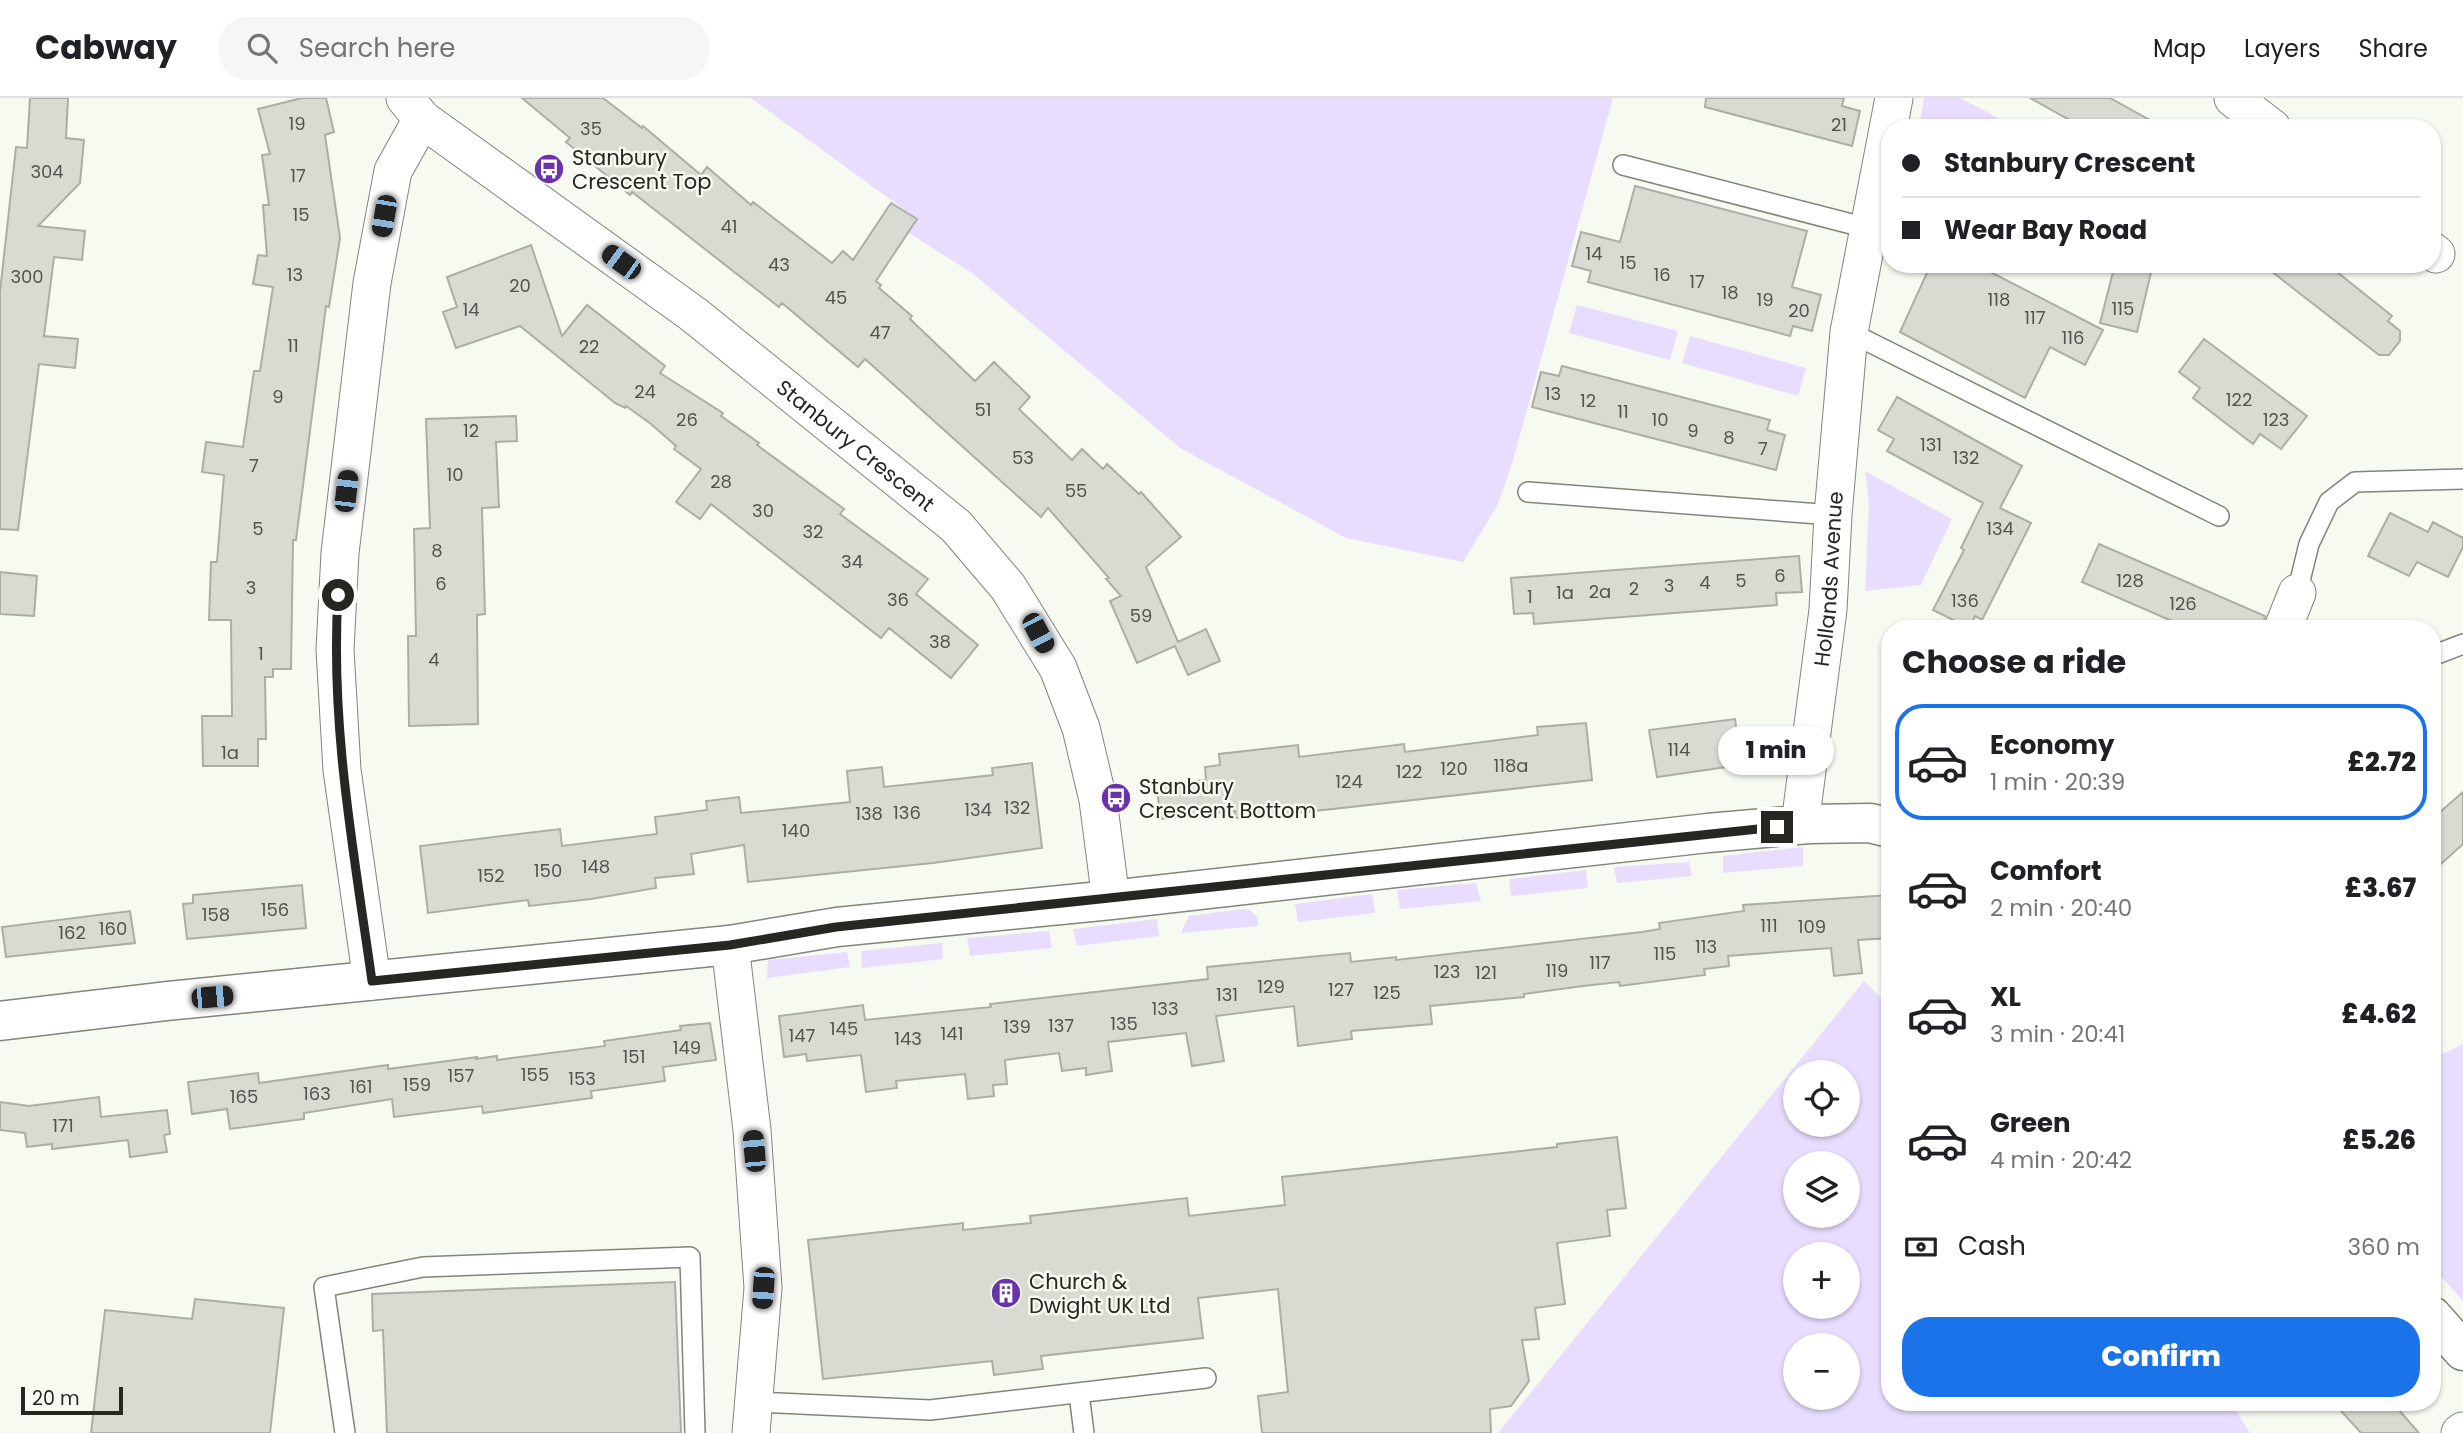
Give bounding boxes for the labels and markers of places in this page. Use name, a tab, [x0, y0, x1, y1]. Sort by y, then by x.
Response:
place label: Stanbury Crescent Top	[572, 143, 711, 196]
bus stop icon: Stanbury Crescent Top	[532, 152, 566, 186]
place label: Stanbury Crescent Bottom	[1139, 772, 1316, 825]
bus stop icon: Stanbury Crescent Bottom	[1099, 781, 1133, 815]
place label: Church & Dwight UK Ltd	[1029, 1267, 1170, 1320]
building icon: Church & Dwight UK Ltd	[989, 1276, 1023, 1310]

